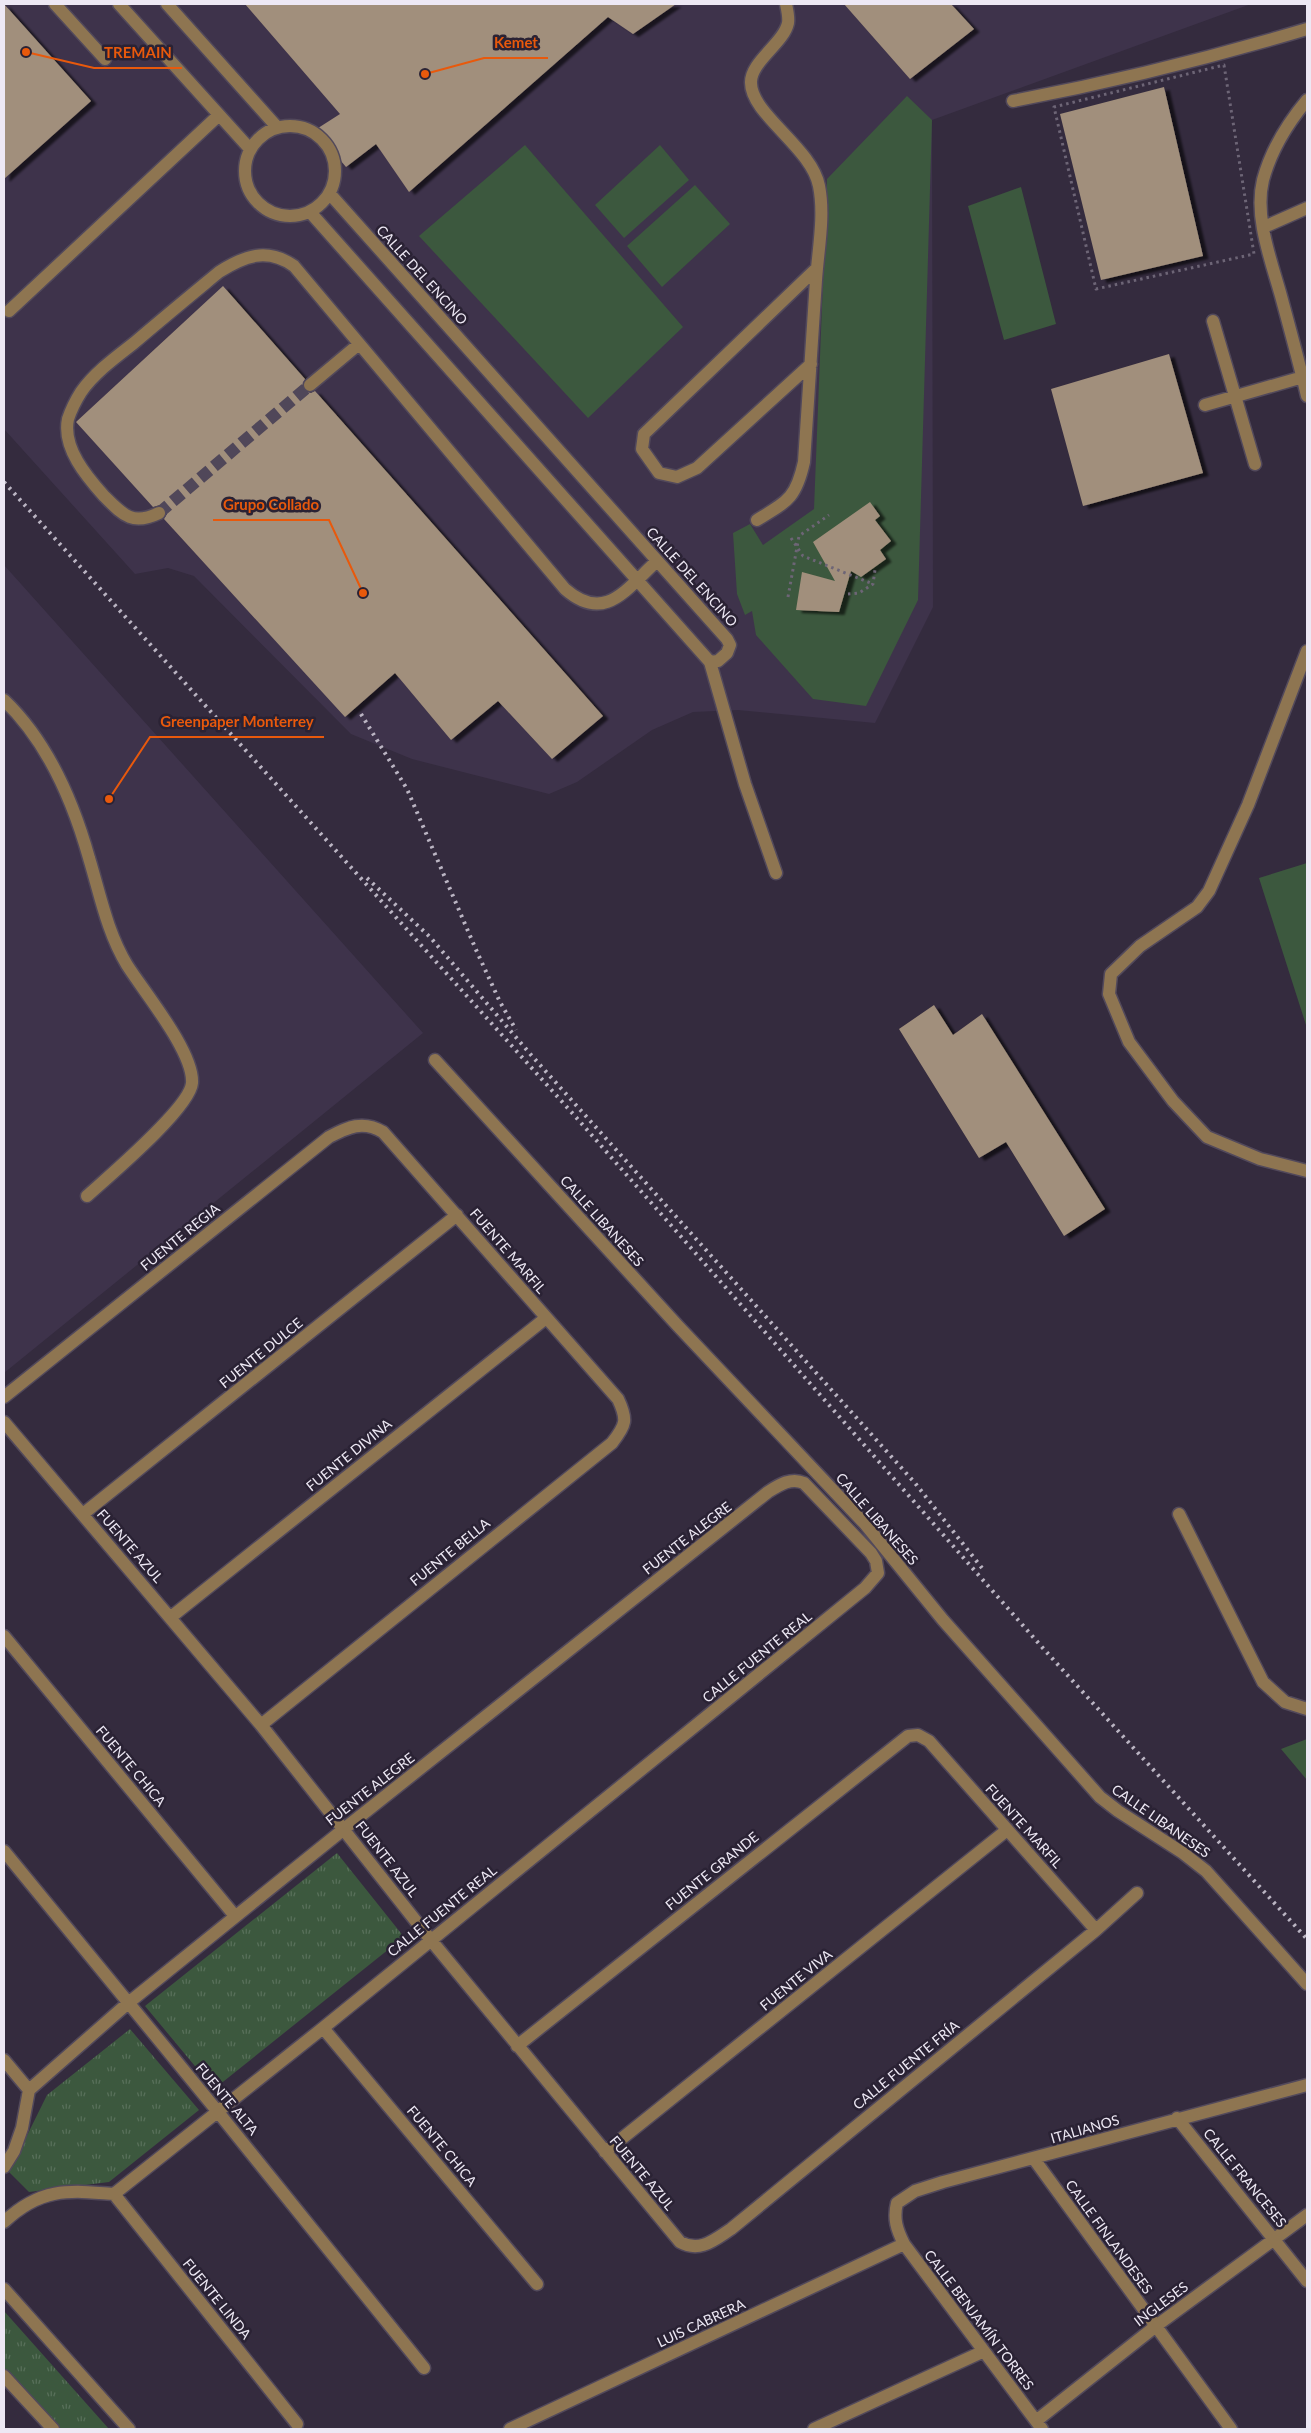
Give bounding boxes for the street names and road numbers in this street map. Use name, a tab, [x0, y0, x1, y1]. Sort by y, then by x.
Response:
street label: CALLE DEL ENCINO	[373, 221, 471, 328]
street label: CALLE DEL ENCINO	[643, 523, 741, 630]
street label: CALLE LIBANESES	[557, 1172, 648, 1270]
street label: FUENTE REGIA	[137, 1199, 223, 1274]
street label: FUENTE MARFIL	[467, 1205, 550, 1297]
street label: FUENTE DULCE	[216, 1314, 306, 1391]
street label: FUENTE DIVINA	[303, 1415, 395, 1494]
street label: CALLE LIBANESES	[833, 1469, 922, 1568]
street label: FUENTE ALEGRE	[639, 1498, 735, 1578]
street label: FUENTE AZUL	[94, 1505, 167, 1586]
street label: FUENTE BELLA	[406, 1514, 493, 1589]
street label: CALLE FUENTE REAL	[699, 1607, 815, 1706]
street label: FUENTE CHICA	[93, 1722, 170, 1810]
street label: FUENTE ALEGRE	[322, 1749, 418, 1829]
street label: FUENTE MARFIL	[982, 1780, 1067, 1871]
street label: CALLE LIBANESES	[1109, 1780, 1214, 1861]
street label: FUENTE AZUL	[352, 1817, 422, 1900]
street label: FUENTE GRANDE	[662, 1828, 762, 1913]
street label: CALLE FUENTE REAL	[384, 1861, 500, 1960]
street label: FUENTE VIVA	[756, 1945, 836, 2014]
street label: CALLE FUENTE FRÍA	[849, 2016, 963, 2113]
street label: FUENTE ALTA	[192, 2059, 263, 2138]
street label: FUENTE CHICA	[404, 2102, 481, 2190]
street label: ITALIANOS	[1049, 2111, 1121, 2146]
street label: CALLE FRANCESES	[1200, 2125, 1291, 2231]
street label: FUENTE AZUL	[606, 2132, 678, 2213]
street label: CALLE FINLANDESES	[1062, 2176, 1156, 2297]
street label: CALLE BENJAMÍN TORRES	[921, 2246, 1038, 2393]
street label: FUENTE LINDA	[180, 2255, 255, 2343]
street label: INGLESES	[1130, 2278, 1191, 2329]
street label: LUIS CABRERA	[654, 2295, 748, 2350]

